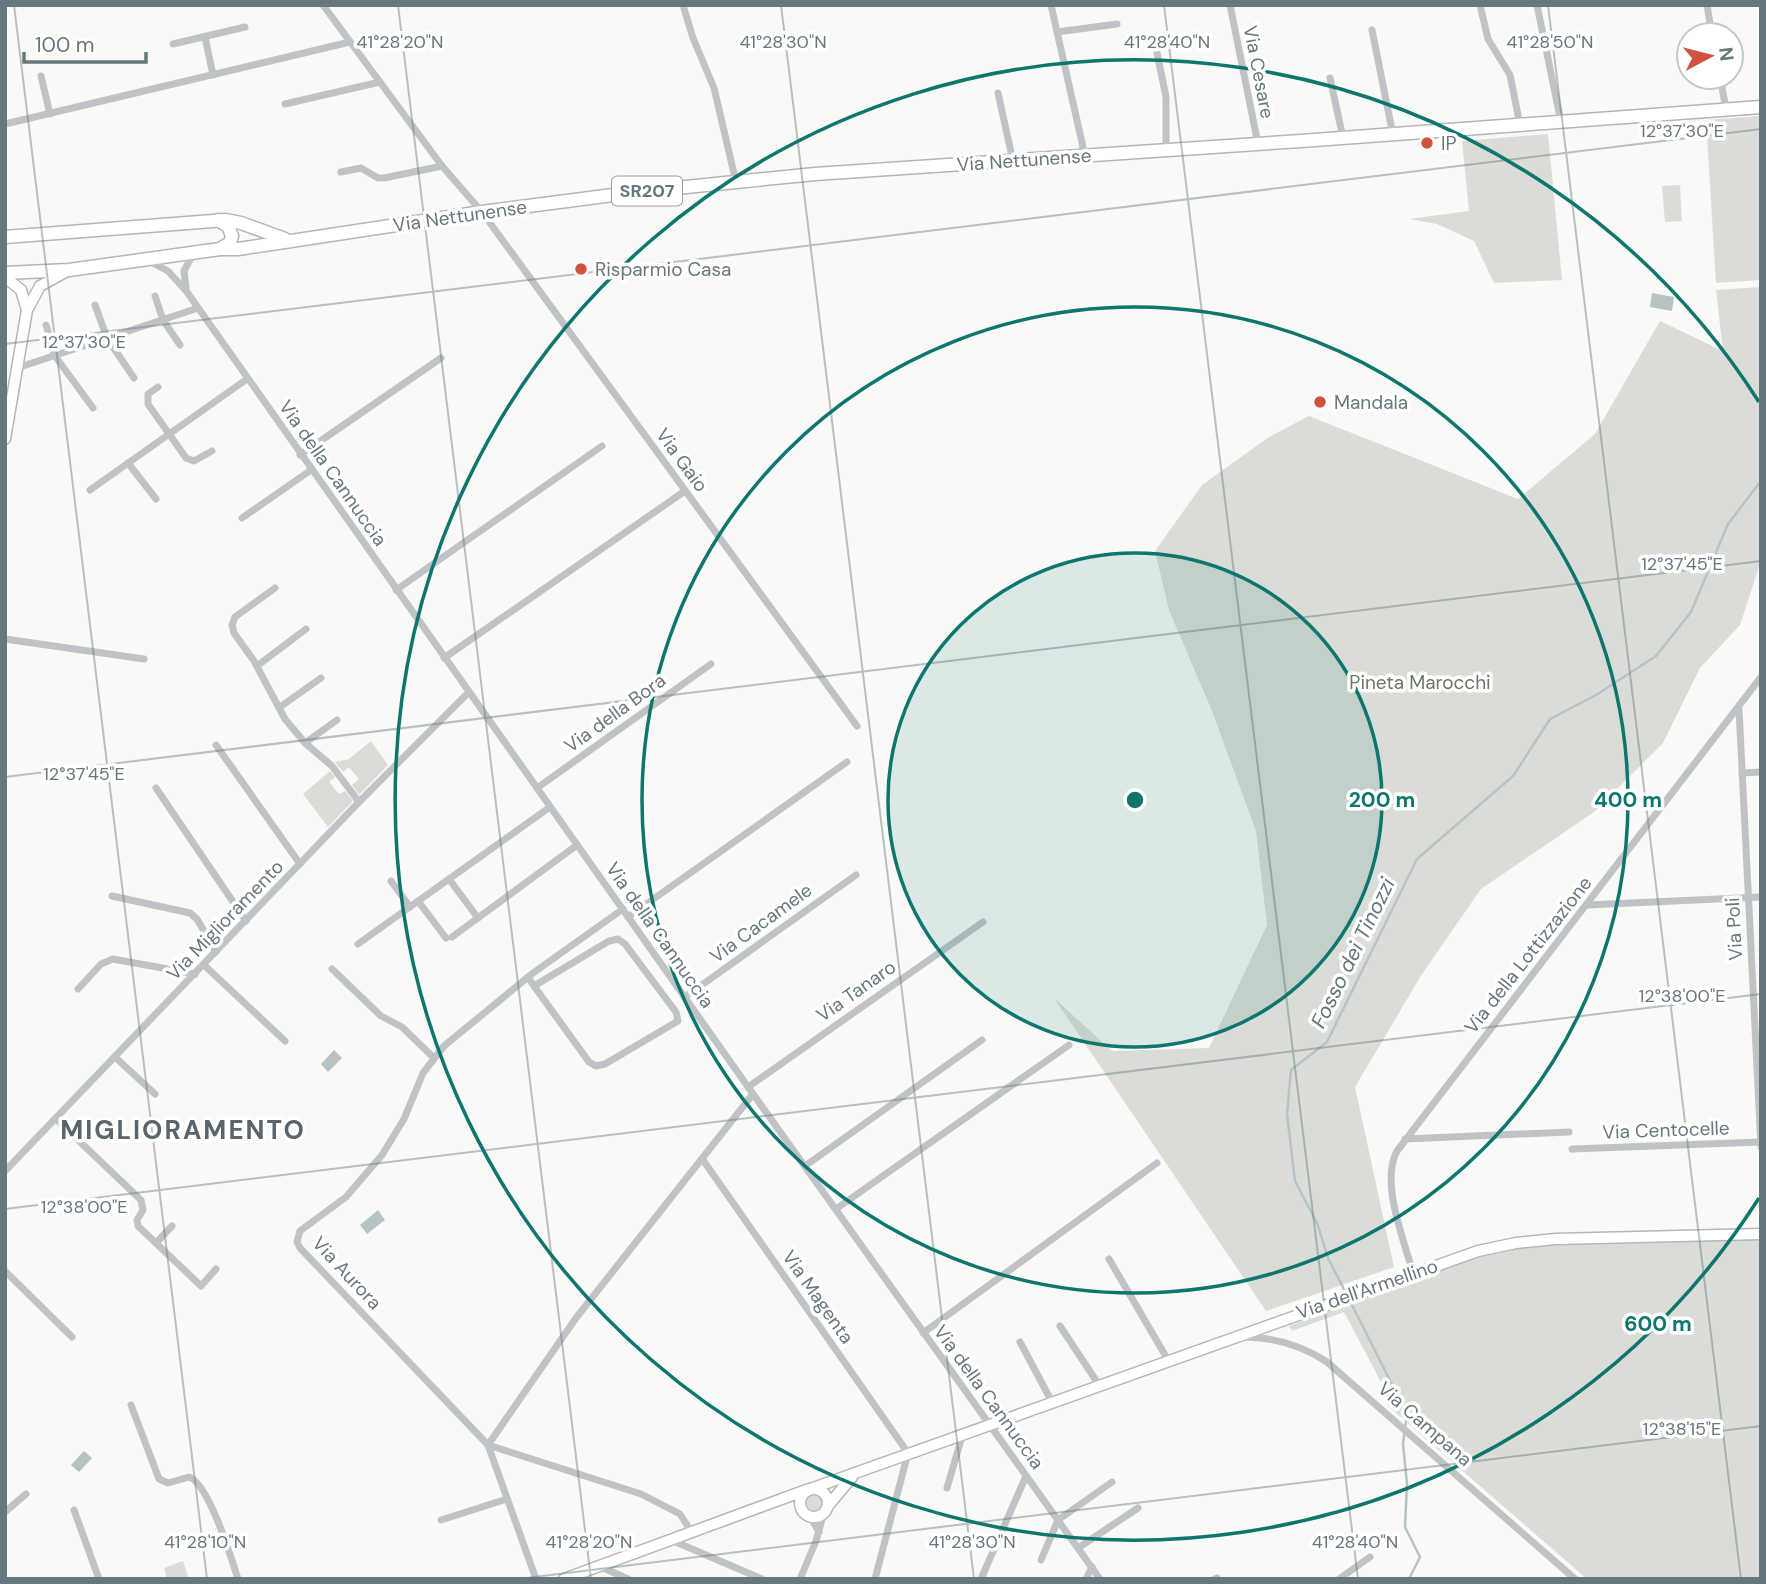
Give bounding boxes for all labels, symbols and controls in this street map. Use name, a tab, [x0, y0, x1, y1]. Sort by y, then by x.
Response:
scale bar	[24, 21, 147, 65]
north arrow	[1675, 21, 1745, 91]
street label: Via Cesare	[1238, 23, 1280, 121]
text: 41°28'20"N	[357, 30, 443, 54]
text: 41°28'30"N	[739, 30, 827, 54]
text: 41°28'40"N	[1124, 30, 1210, 54]
text: 41°28'50"N	[1506, 30, 1594, 54]
text: 100 m	[35, 31, 95, 59]
text: N	[1713, 46, 1740, 62]
text: 12°37'30"E	[1640, 119, 1724, 143]
place label: IP	[1441, 131, 1456, 156]
marker: IP	[1419, 135, 1435, 151]
street label: Via Nettunense	[956, 143, 1092, 177]
road number: SR207	[612, 176, 682, 206]
street label: Via Nettunense	[391, 194, 529, 238]
place label: Risparmio Casa	[595, 257, 731, 282]
marker: Risparmio Casa	[573, 261, 589, 277]
text: 12°37'30"E	[42, 330, 126, 354]
place label: Mandala	[1334, 390, 1408, 415]
marker: Mandala	[1312, 394, 1328, 410]
street label: Via della Cannuccia	[273, 395, 393, 551]
street label: Via Gaio	[650, 423, 714, 497]
text: 12°37'45"E	[1641, 552, 1723, 576]
street label: Via della Bora	[559, 668, 671, 758]
park label: Pineta Marocchi	[1349, 670, 1491, 695]
text: 12°37'45"E	[43, 762, 125, 786]
text: 200 m	[1349, 786, 1415, 814]
text: 400 m	[1594, 786, 1662, 814]
centre of rings	[1123, 788, 1147, 812]
street label: Via Miglioramento	[161, 854, 289, 986]
street label: Via della Cannuccia	[600, 857, 720, 1013]
street label: Via della Lottizzazione	[1459, 871, 1597, 1039]
water label: Fosso dei Tinozzi	[1304, 872, 1402, 1033]
street label: Via Cacamele	[705, 877, 817, 969]
street label: Via Poli	[1720, 897, 1748, 961]
street label: Via Tanaro	[811, 955, 901, 1027]
text: 12°38'00"E	[1639, 984, 1725, 1008]
district label: MIGLIORAMENTO	[60, 1113, 306, 1147]
street label: Via Centocelle	[1602, 1115, 1730, 1145]
text: 12°38'00"E	[41, 1195, 127, 1219]
street label: Via Aurora	[307, 1231, 387, 1315]
street label: Via Magenta	[777, 1245, 859, 1349]
street label: Via dell'Armellino	[1293, 1253, 1441, 1325]
text: 600 m	[1624, 1310, 1692, 1338]
street label: Via della Cannuccia	[928, 1320, 1050, 1474]
street label: Via Campana	[1373, 1376, 1477, 1472]
text: 12°38'15"E	[1643, 1417, 1721, 1441]
text: 41°28'10"N	[164, 1530, 246, 1554]
text: 41°28'20"N	[546, 1530, 632, 1554]
text: 41°28'30"N	[928, 1530, 1016, 1554]
text: 41°28'40"N	[1312, 1530, 1398, 1554]

